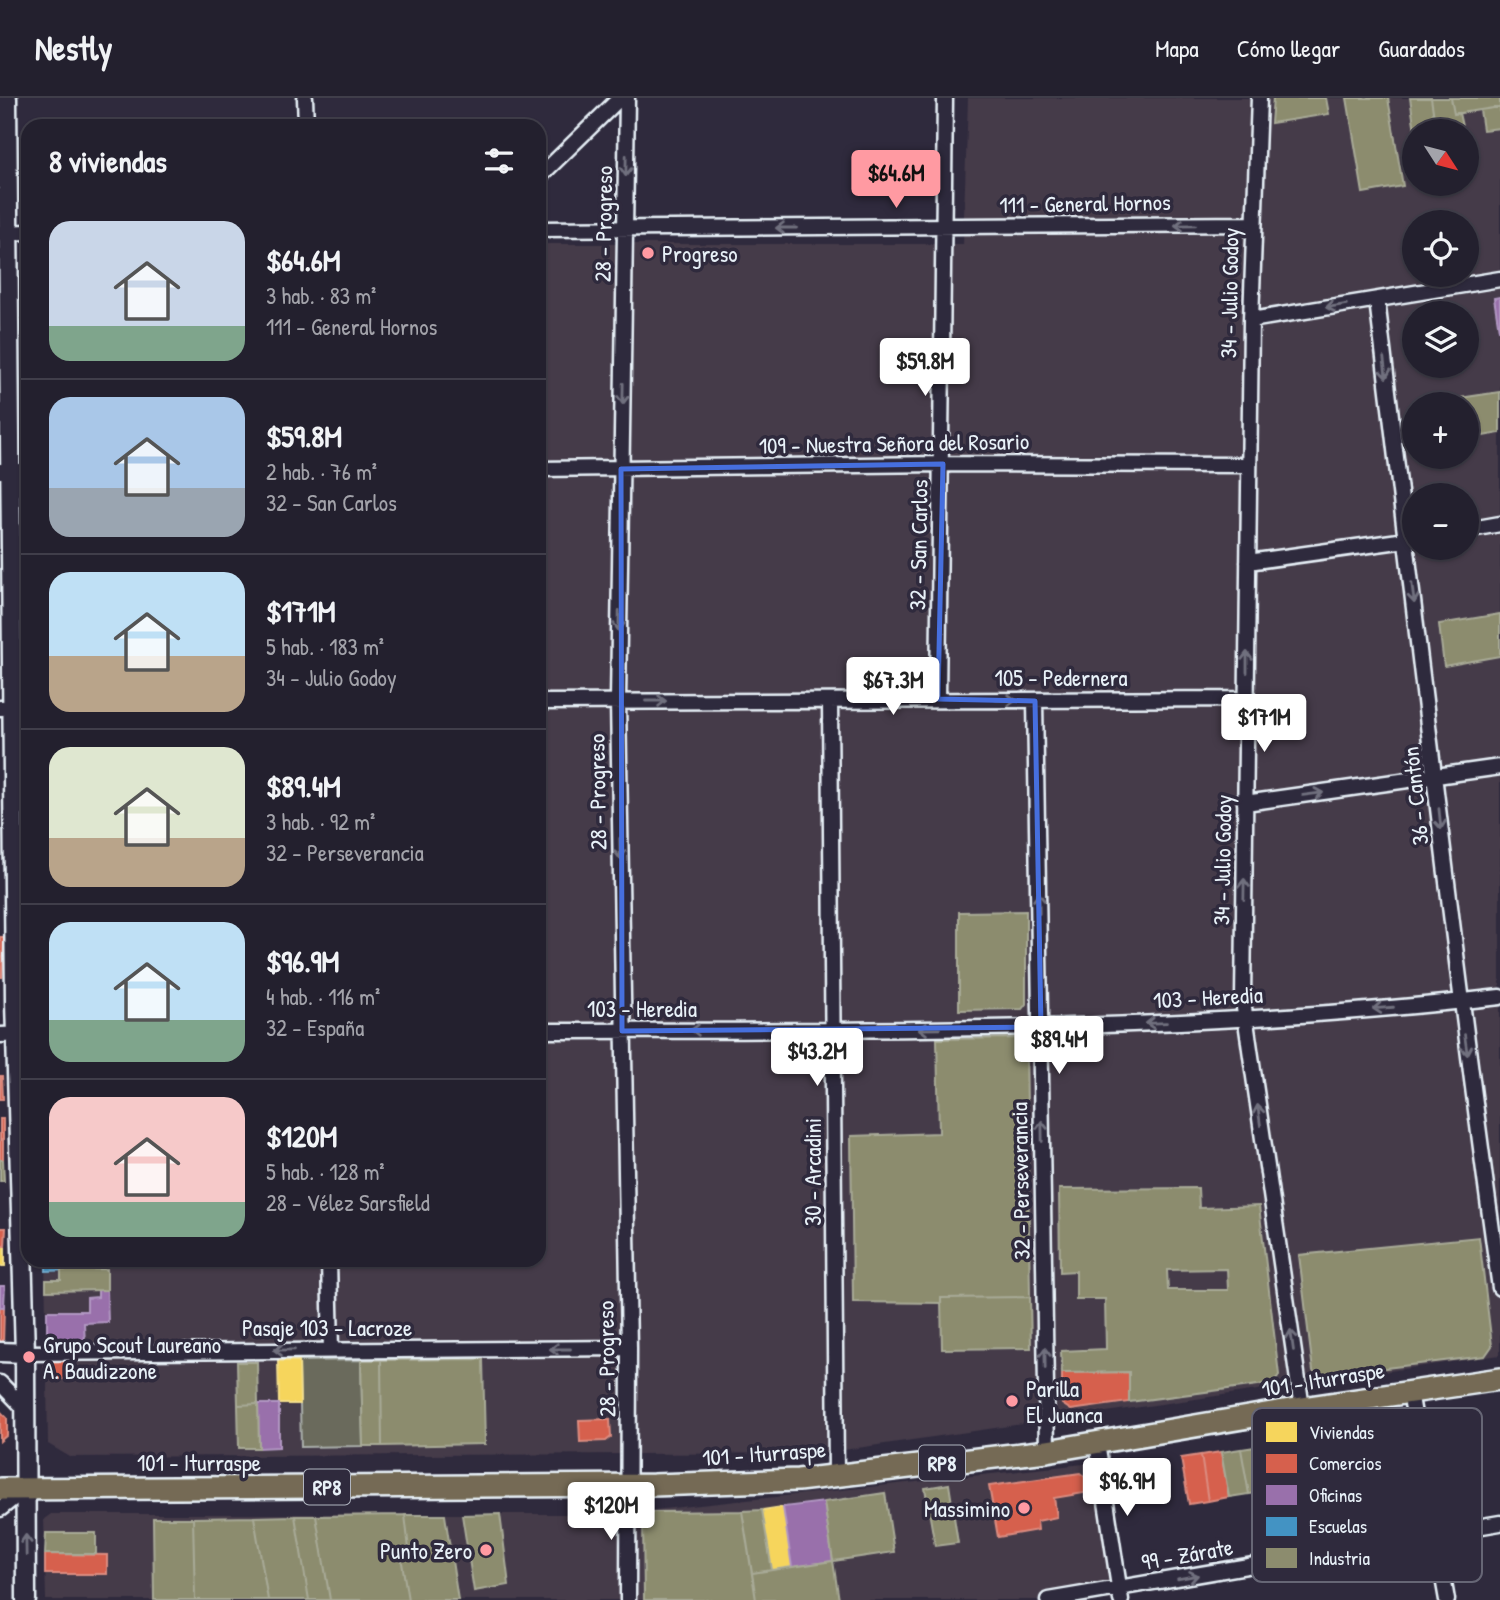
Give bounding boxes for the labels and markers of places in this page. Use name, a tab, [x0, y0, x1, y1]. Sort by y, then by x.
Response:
pin: $64.6M	[839, 150, 953, 210]
place label: Progreso	[662, 238, 738, 269]
marker: Progreso	[640, 245, 656, 261]
pin: $59.8M	[868, 338, 982, 398]
pin: $67.3M	[836, 658, 950, 717]
pin: $171M	[1215, 694, 1313, 754]
pin: $89.4M	[1002, 1016, 1116, 1076]
pin: $43.2M	[760, 1028, 874, 1088]
place label: Grupo Scout Laureano A. Baudizzone	[43, 1329, 221, 1386]
marker: Grupo Scout Laureano A. Baudizzone	[21, 1349, 37, 1365]
place label: Parilla El Juanca	[1026, 1373, 1103, 1430]
marker: Parilla El Juanca	[1004, 1393, 1020, 1409]
pin: $96.9M	[1070, 1458, 1184, 1518]
pin: $120M	[562, 1482, 660, 1542]
place label: Massimino	[924, 1493, 1010, 1524]
marker: Massimino	[1016, 1500, 1032, 1516]
place label: Punto Zero	[380, 1535, 472, 1566]
marker: Punto Zero	[478, 1542, 494, 1558]

